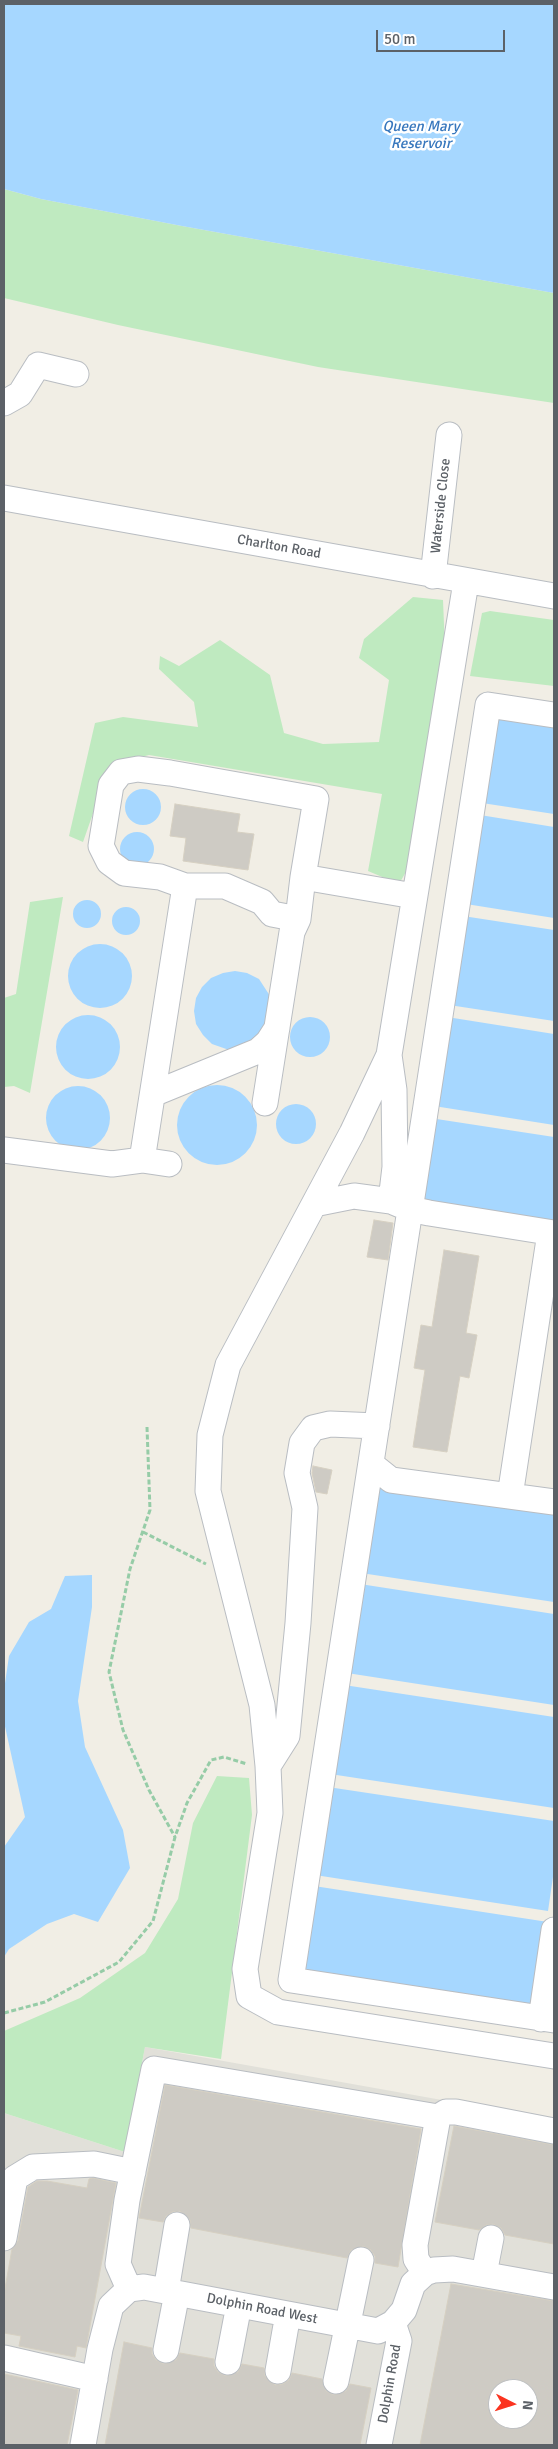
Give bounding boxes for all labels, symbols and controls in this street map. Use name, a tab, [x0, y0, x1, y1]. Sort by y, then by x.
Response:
scale bar	[378, 20, 507, 52]
text: 50 m	[384, 30, 415, 48]
water label: Queen Mary Reservoir	[382, 118, 460, 153]
street label: Waterside Close	[428, 458, 454, 554]
street label: Charlton Road	[236, 531, 322, 563]
street label: Dolphin Road West	[205, 2290, 319, 2328]
street label: Dolphin Road	[375, 2343, 405, 2425]
north arrow	[488, 2379, 538, 2429]
text: N	[519, 2400, 536, 2411]

